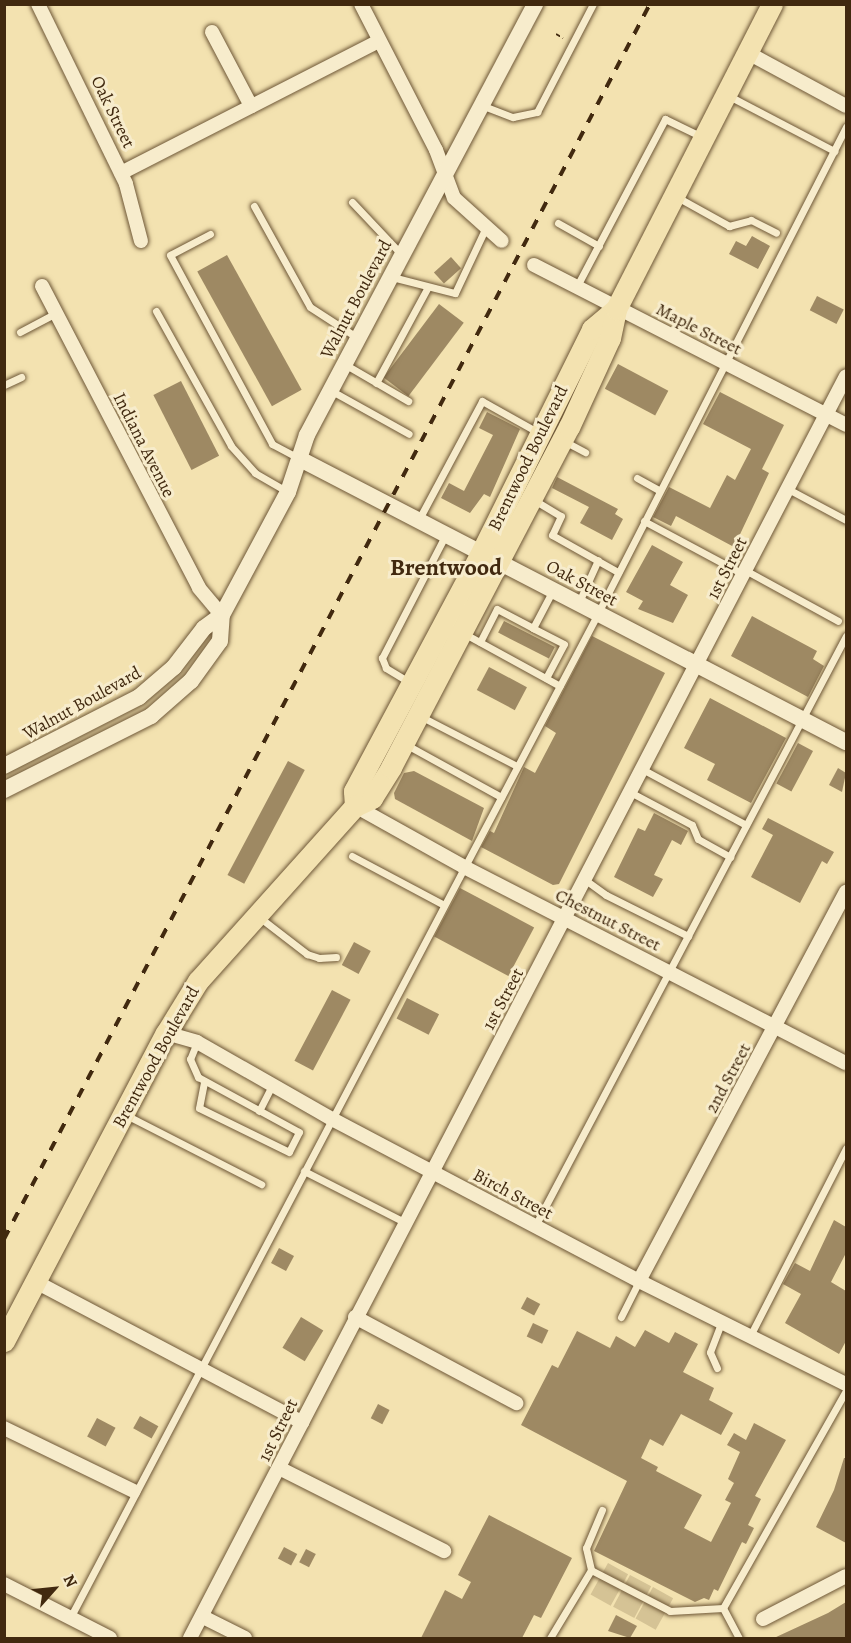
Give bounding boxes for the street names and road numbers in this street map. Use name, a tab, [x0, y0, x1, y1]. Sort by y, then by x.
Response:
street label: Oak Street	[86, 72, 140, 152]
street label: Walnut Boulevard	[316, 236, 396, 362]
street label: Maple Street	[653, 298, 745, 360]
street label: Brentwood Boulevard	[483, 382, 573, 534]
street label: Indiana Avenue	[108, 389, 180, 501]
street label: 1st Street	[702, 533, 752, 603]
street label: Oak Street	[543, 555, 621, 611]
street label: Walnut Boulevard	[19, 662, 145, 744]
street label: Chestnut Street	[552, 884, 664, 956]
street label: 1st Street	[478, 964, 528, 1034]
street label: Brentwood Boulevard	[108, 982, 204, 1132]
street label: 2nd Street	[701, 1039, 755, 1117]
street label: Birch Street	[469, 1164, 557, 1224]
street label: 1st Street	[254, 1395, 302, 1465]

